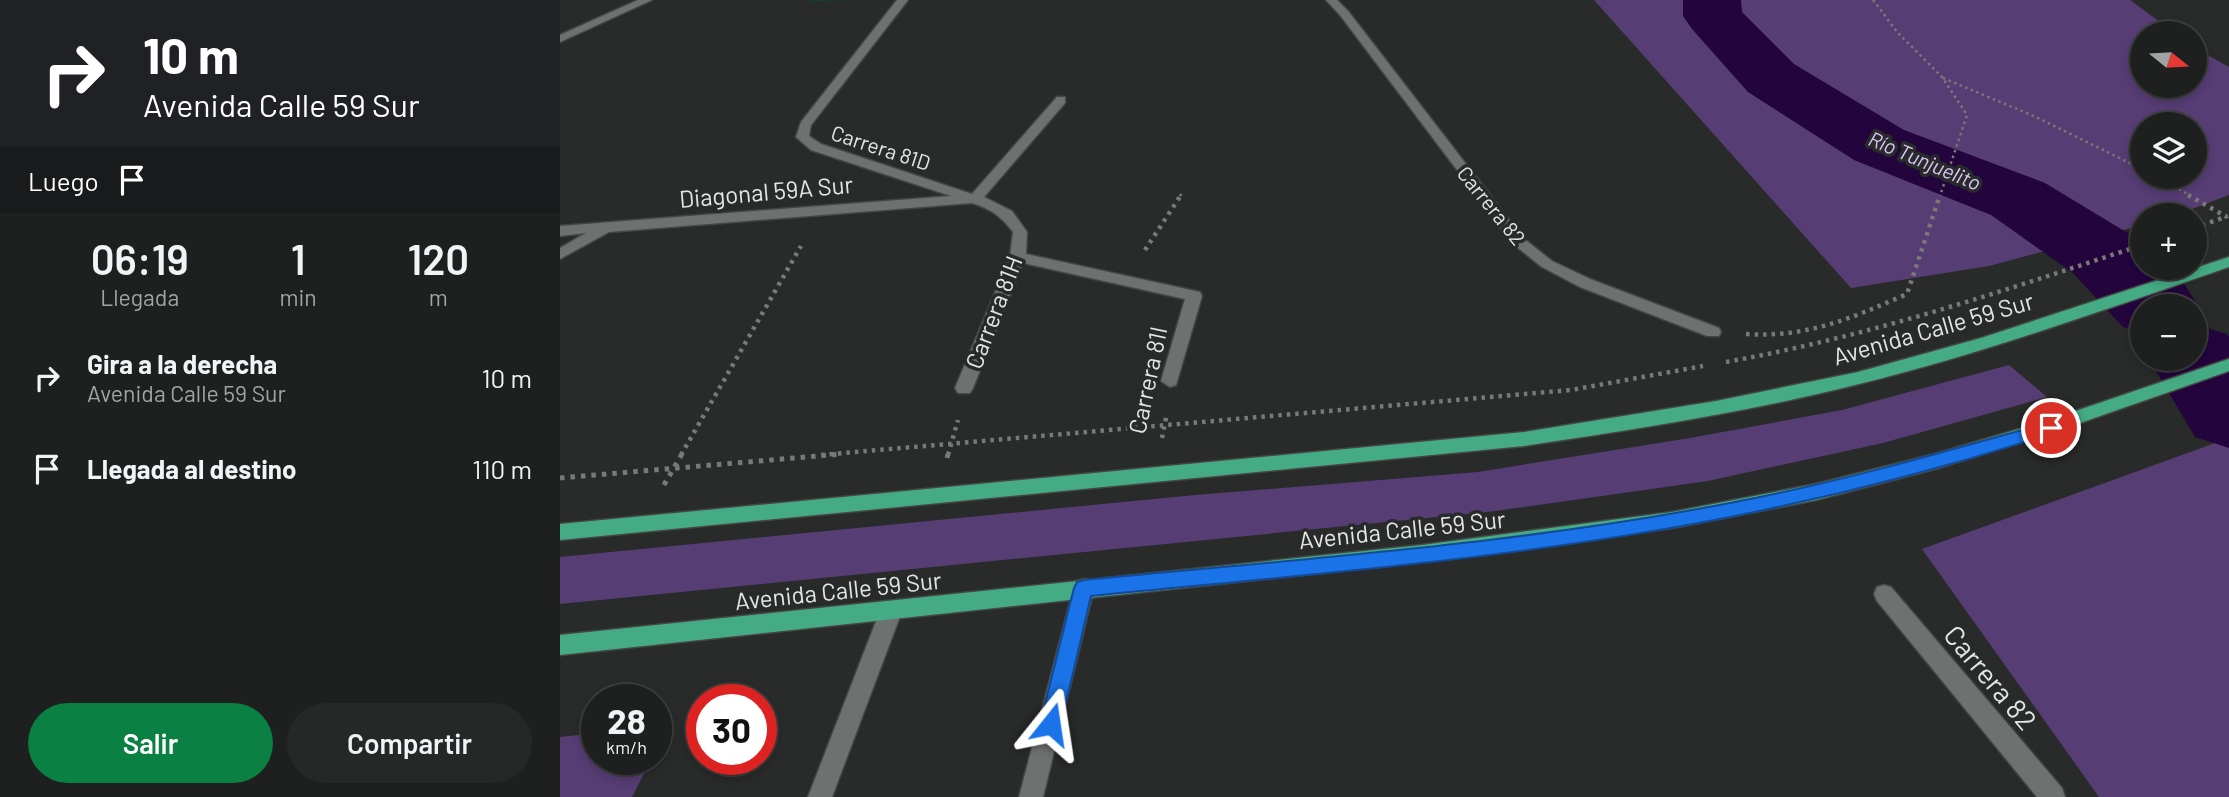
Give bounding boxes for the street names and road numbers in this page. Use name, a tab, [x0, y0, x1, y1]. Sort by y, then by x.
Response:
street label: Carrera 81D	[828, 119, 934, 175]
street label: Carrera 82	[1453, 160, 1531, 250]
street label: Diagonal 59A Sur	[678, 169, 854, 213]
street label: Carrera 81H	[958, 251, 1028, 373]
street label: Avenida Calle 59 Sur	[1829, 285, 2037, 371]
street label: Carrera 81I	[1121, 324, 1173, 436]
street label: Avenida Calle 59 Sur	[1297, 504, 1507, 554]
street label: Avenida Calle 59 Sur	[733, 565, 943, 615]
street label: Carrera 82	[1938, 618, 2044, 736]

